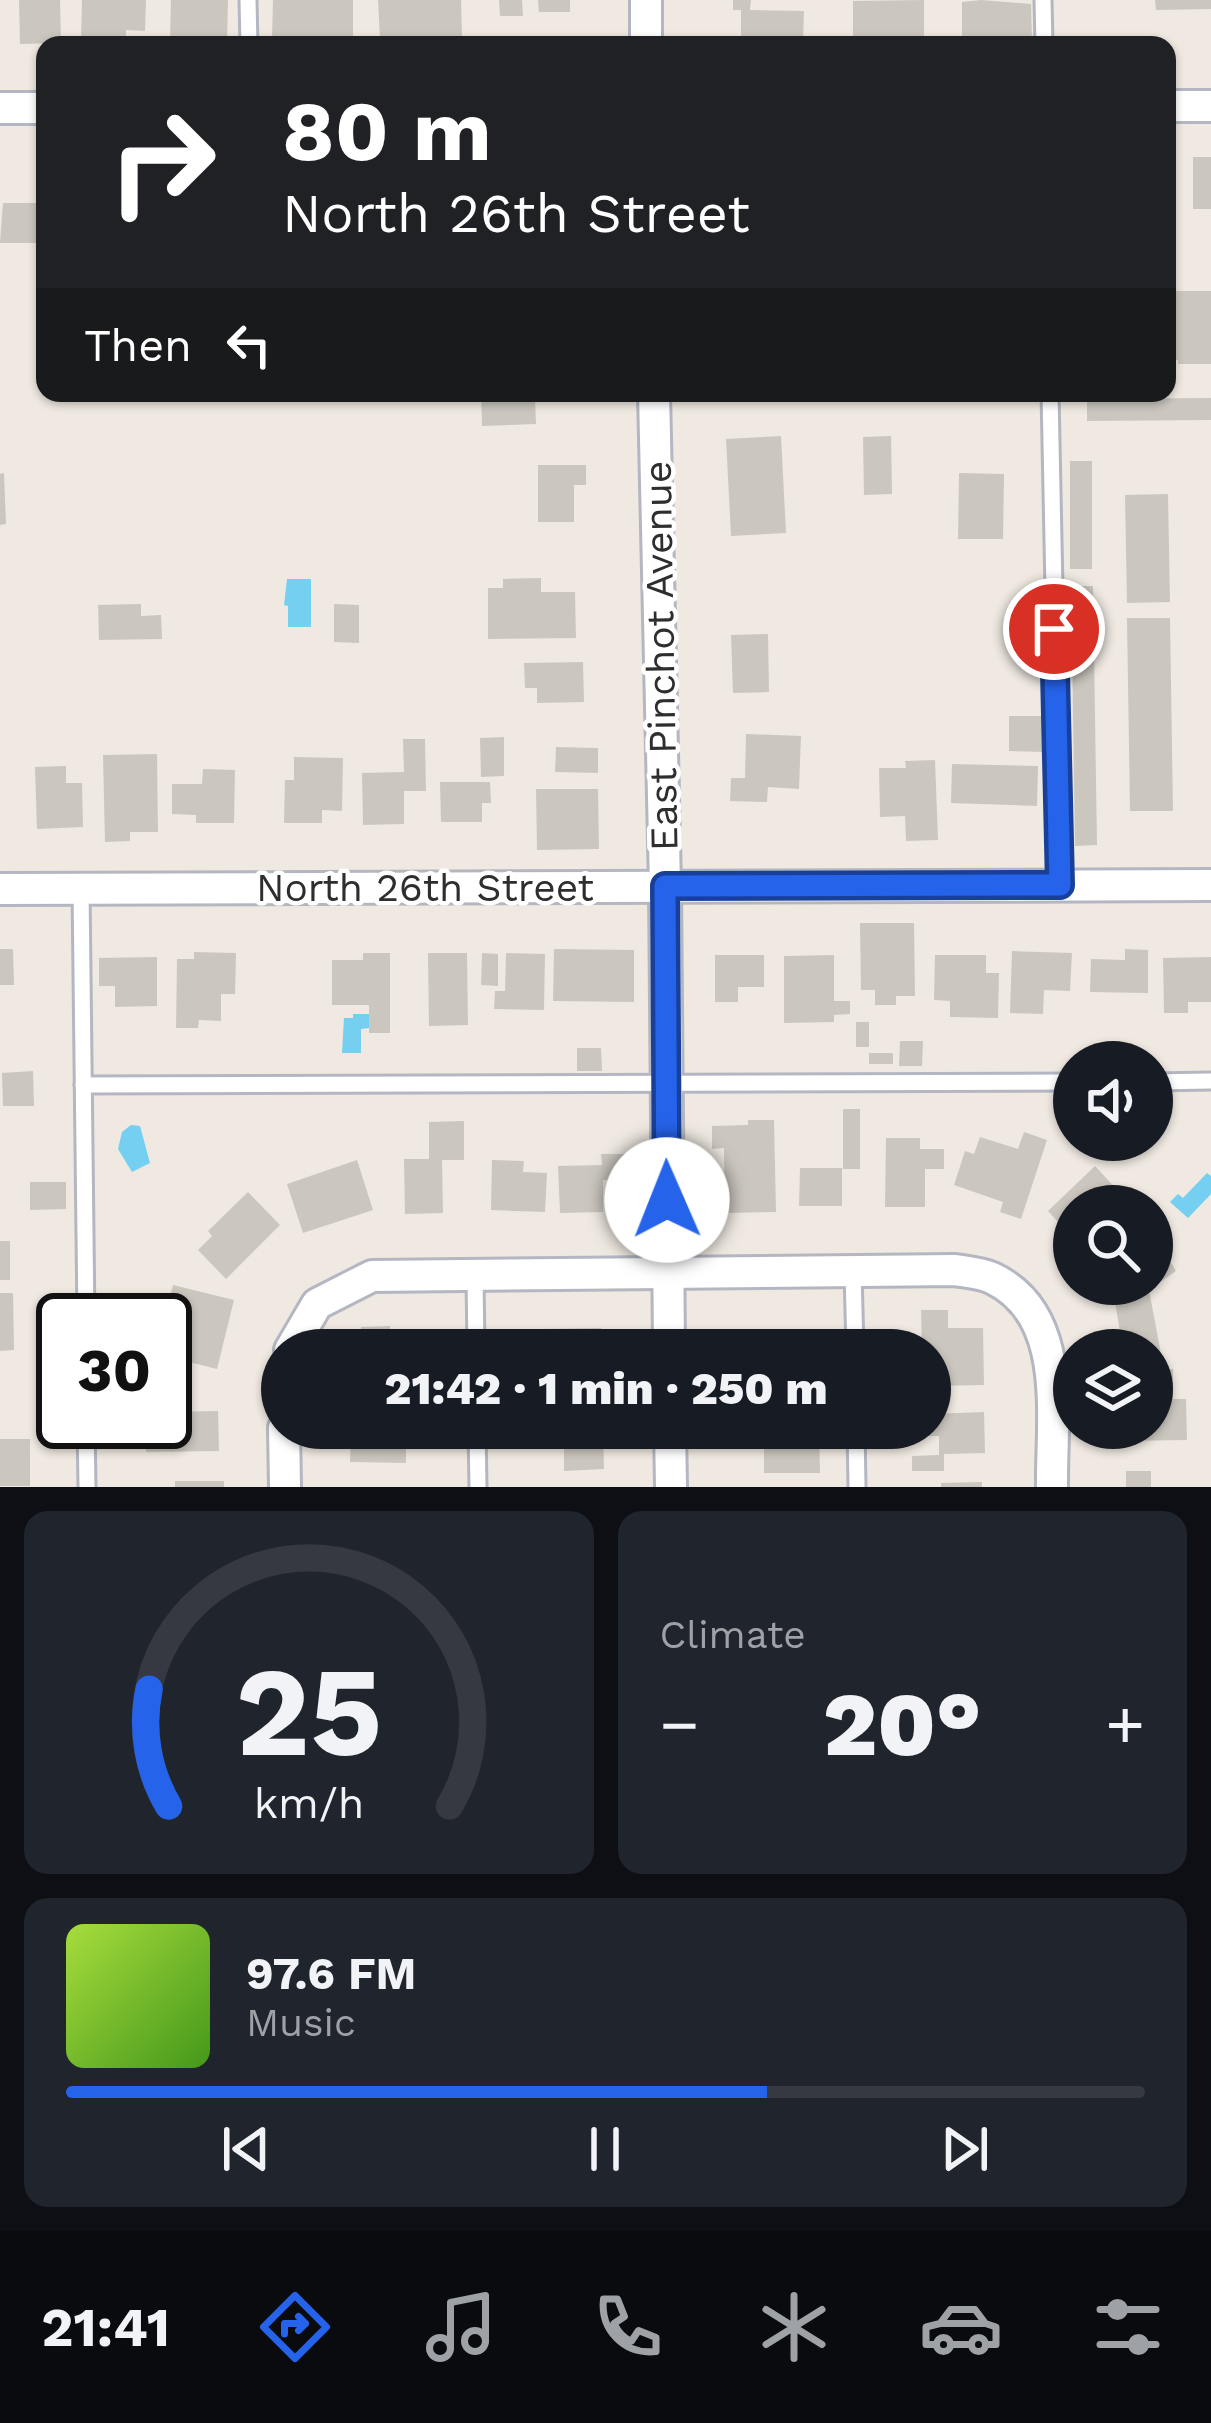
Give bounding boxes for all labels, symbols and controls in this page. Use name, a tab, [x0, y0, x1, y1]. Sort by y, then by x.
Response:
text: 80 m	[282, 82, 492, 180]
icon: right	[84, 84, 240, 240]
text: North 26th Street	[282, 182, 750, 245]
icon: left	[216, 312, 282, 378]
text: Then	[84, 319, 192, 372]
street label: East Pinchot Avenue	[635, 460, 686, 852]
pin	[1003, 578, 1105, 680]
icon: arrive	[1021, 596, 1087, 662]
street label: North 26th Street	[256, 865, 594, 910]
map controls	[1053, 1041, 1173, 1449]
button: sound	[1053, 1041, 1173, 1161]
position arrow	[604, 1137, 730, 1263]
button: search	[1053, 1185, 1173, 1305]
speed limit sign: 30	[36, 1293, 192, 1449]
button: layers	[1053, 1329, 1173, 1449]
text: 21:42 · 1 min · 250 m	[384, 1362, 828, 1415]
text: Climate	[660, 1612, 806, 1657]
text: 25	[235, 1639, 382, 1785]
text: 20°	[823, 1671, 981, 1777]
text: −	[660, 1686, 699, 1763]
text: +	[1105, 1686, 1145, 1763]
text: km/h	[253, 1777, 364, 1827]
text: 97.6 FM	[246, 1947, 416, 2000]
text: Music	[246, 2000, 356, 2045]
icon: previous	[213, 2116, 279, 2182]
icon: pause	[572, 2116, 638, 2182]
icon: next	[932, 2116, 998, 2182]
icon: directions	[253, 2285, 337, 2369]
icon: music	[419, 2285, 503, 2369]
icon: phone	[586, 2285, 670, 2369]
icon: climate	[752, 2285, 836, 2369]
icon: car	[919, 2285, 1003, 2369]
icon: filters	[1086, 2285, 1170, 2369]
text: 21:41	[41, 2296, 170, 2359]

